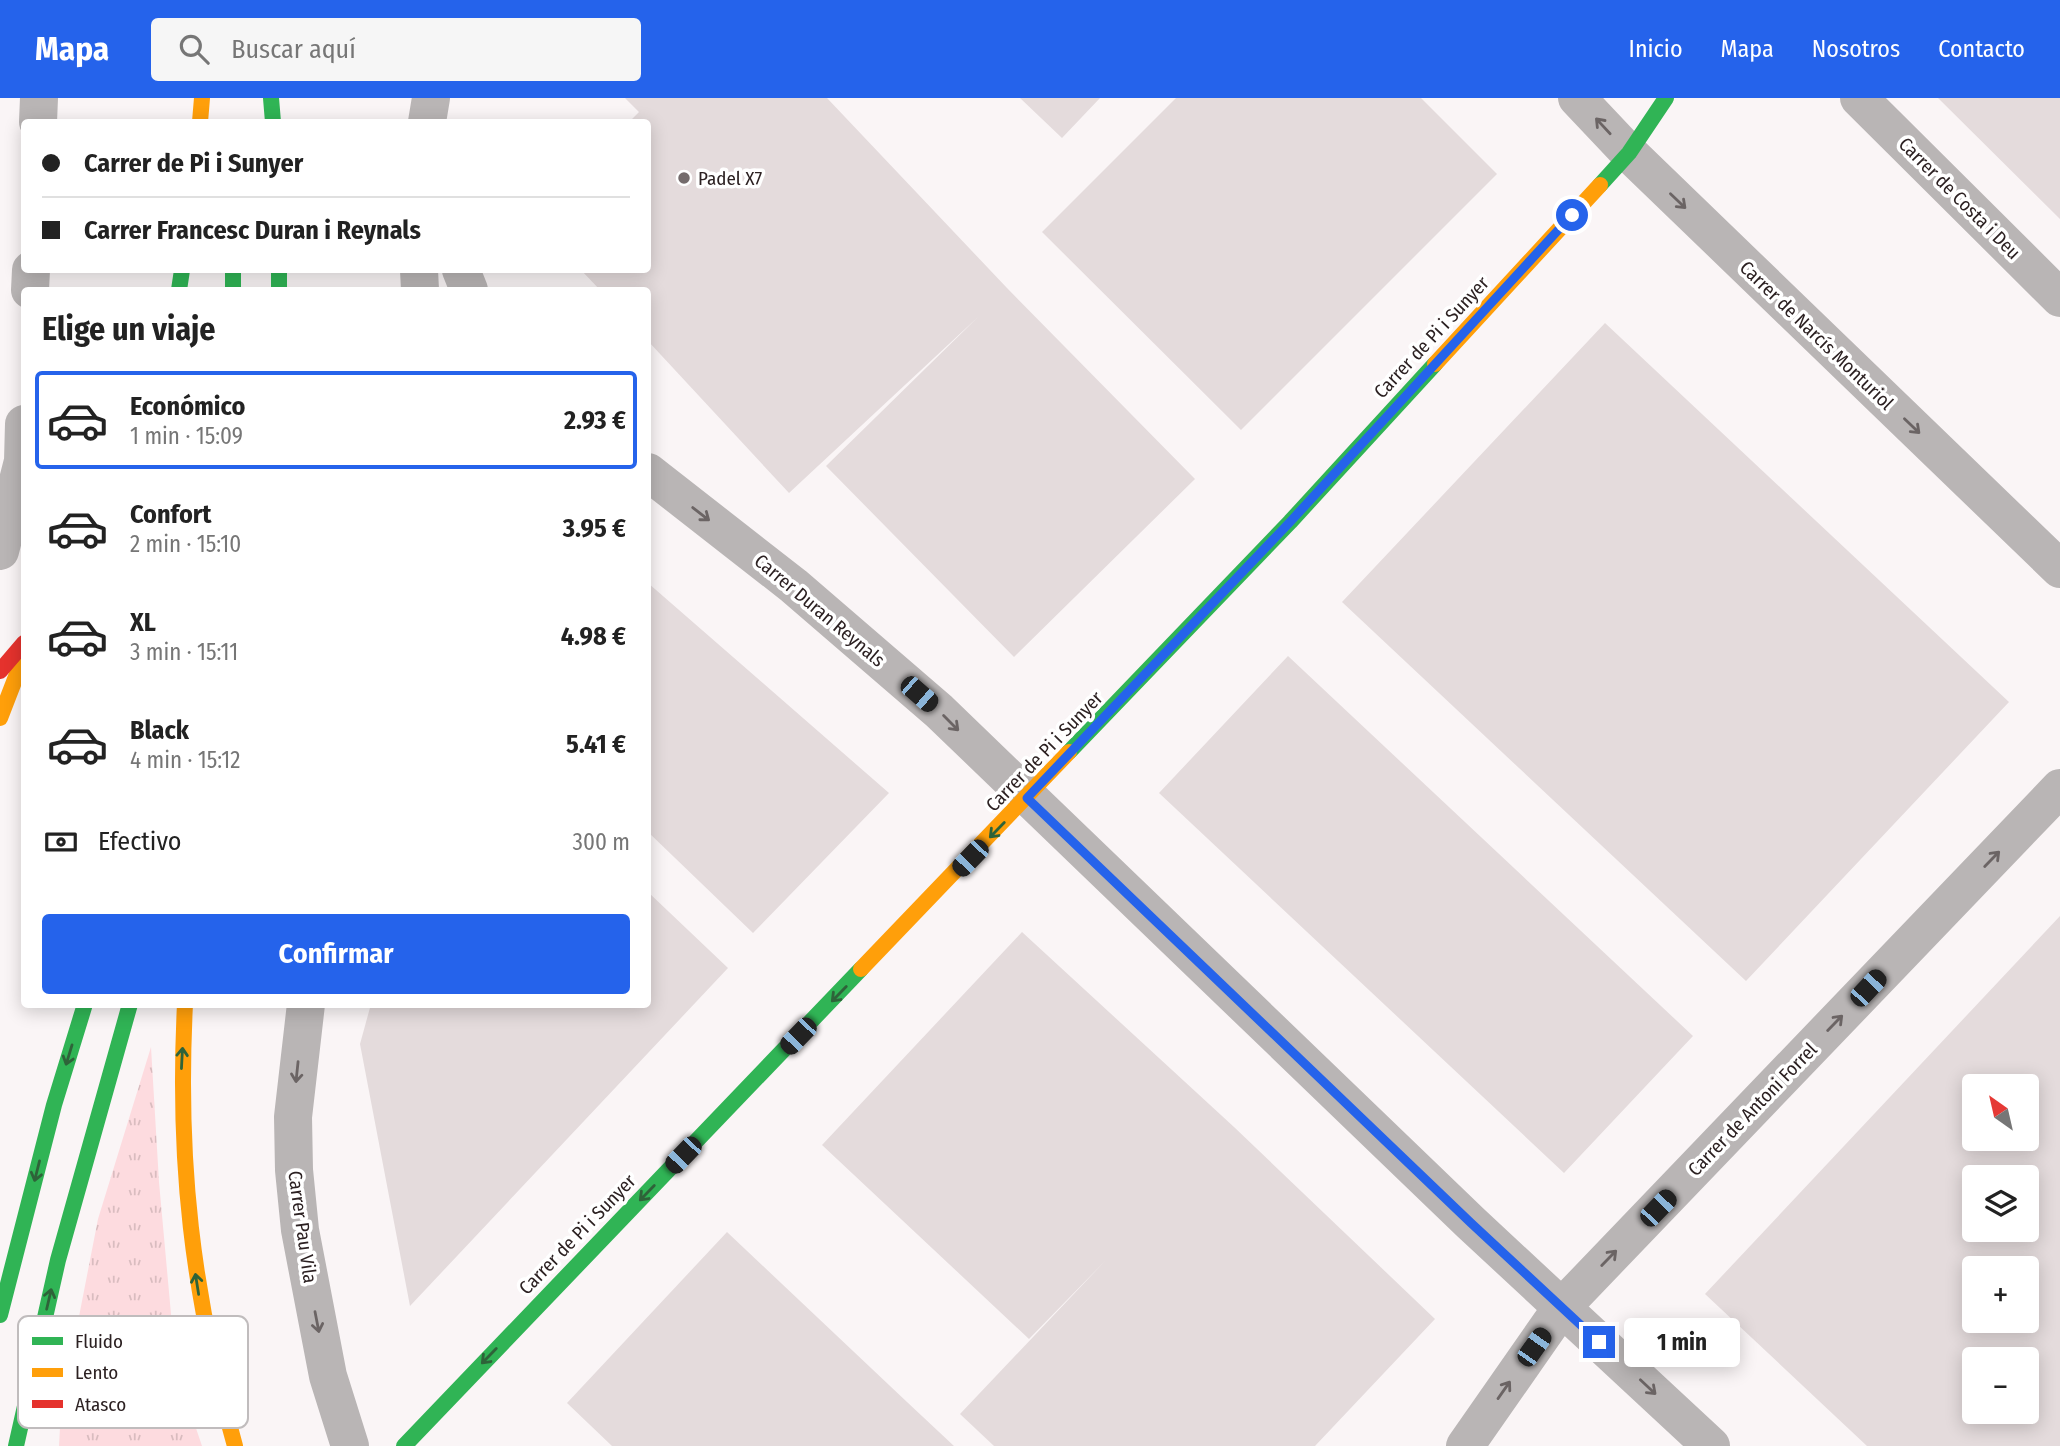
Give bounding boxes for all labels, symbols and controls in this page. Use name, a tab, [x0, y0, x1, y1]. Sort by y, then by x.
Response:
search box	[151, 18, 641, 81]
text: Mapa	[35, 29, 109, 69]
icon: search	[175, 30, 213, 68]
text: Buscar aquí	[231, 34, 356, 65]
text: Inicio	[1629, 35, 1683, 63]
text: Mapa	[1721, 35, 1774, 63]
text: Nosotros	[1812, 35, 1900, 63]
text: Contacto	[1938, 35, 2025, 63]
one-way arrow	[1594, 118, 1611, 135]
street label: Carrer de Costa i Deu	[1894, 133, 2025, 264]
text: Carrer de Pi i Sunyer	[84, 148, 303, 179]
place label: Padel X7	[698, 167, 763, 190]
marker: Padel X7	[676, 170, 692, 186]
one-way arrow	[1669, 192, 1686, 209]
route start	[1556, 199, 1588, 231]
text: Carrer Francesc Duran i Reynals	[84, 215, 421, 246]
street label: Carrer de Narcís Monturiol	[1735, 256, 1898, 415]
street label: Carrer de Pi i Sunyer	[1369, 271, 1494, 403]
text: Elige un viaje	[42, 310, 215, 348]
icon: car	[46, 389, 109, 452]
text: Económico	[130, 391, 245, 422]
text: 2.93 €	[564, 405, 626, 436]
one-way arrow	[1904, 418, 1921, 435]
text: 1 min · 15:09	[130, 422, 243, 450]
icon: car	[46, 497, 109, 560]
text: Confort	[130, 499, 211, 530]
one-way arrow	[692, 507, 710, 522]
text: 3.95 €	[563, 513, 626, 544]
text: 2 min · 15:10	[130, 530, 241, 558]
street label: Carrer Duran Reynals	[750, 549, 889, 672]
icon: car	[46, 605, 109, 668]
text: XL	[130, 607, 156, 638]
text: 4.98 €	[561, 621, 626, 652]
text: 3 min · 15:11	[130, 638, 238, 666]
car	[897, 672, 942, 716]
street label: Carrer de Pi i Sunyer	[981, 686, 1108, 816]
icon: car	[46, 713, 109, 776]
one-way arrow	[942, 714, 959, 731]
text: Black	[130, 715, 189, 746]
text: 5.41 €	[566, 729, 626, 760]
text: 4 min · 15:12	[130, 746, 240, 774]
one-way arrow	[988, 821, 1005, 838]
icon: cash	[42, 823, 80, 861]
text: Efectivo	[98, 826, 182, 857]
text: 300 m	[573, 828, 630, 856]
car	[948, 836, 993, 880]
one-way arrow	[1984, 851, 2001, 868]
button: Confirmar	[42, 914, 630, 994]
car	[1846, 965, 1891, 1011]
one-way arrow	[830, 985, 847, 1002]
car	[776, 1014, 821, 1058]
one-way arrow	[1826, 1015, 1843, 1032]
street label: Carrer de Antoni Forrel	[1683, 1038, 1822, 1181]
one-way arrow	[62, 1044, 75, 1066]
one-way arrow	[176, 1047, 189, 1070]
one-way arrow	[290, 1060, 303, 1083]
north arrow	[1962, 1074, 2039, 1152]
map controls	[1962, 1074, 2039, 1424]
car	[661, 1133, 706, 1177]
one-way arrow	[30, 1159, 43, 1182]
button: layers	[1962, 1165, 2039, 1242]
street label: Carrer Pau Vila	[283, 1169, 322, 1285]
street label: Carrer de Pi i Sunyer	[514, 1169, 641, 1299]
one-way arrow	[639, 1184, 656, 1201]
car	[1636, 1186, 1681, 1230]
one-way arrow	[1601, 1250, 1618, 1267]
button: +	[1962, 1256, 2039, 1333]
one-way arrow	[190, 1274, 203, 1296]
one-way arrow	[43, 1288, 56, 1311]
one-way arrow	[311, 1310, 324, 1333]
legend	[18, 1316, 248, 1428]
callout: 1 min	[1624, 1318, 1739, 1366]
car	[1514, 1324, 1555, 1370]
route end	[1583, 1326, 1615, 1358]
text: 1 min	[1657, 1328, 1707, 1356]
text: Fluido	[75, 1330, 123, 1353]
one-way arrow	[481, 1347, 498, 1364]
button: −	[1962, 1347, 2039, 1424]
text: Lento	[75, 1361, 118, 1384]
one-way arrow	[1639, 1379, 1656, 1396]
one-way arrow	[1497, 1381, 1511, 1400]
text: Atasco	[75, 1393, 126, 1416]

